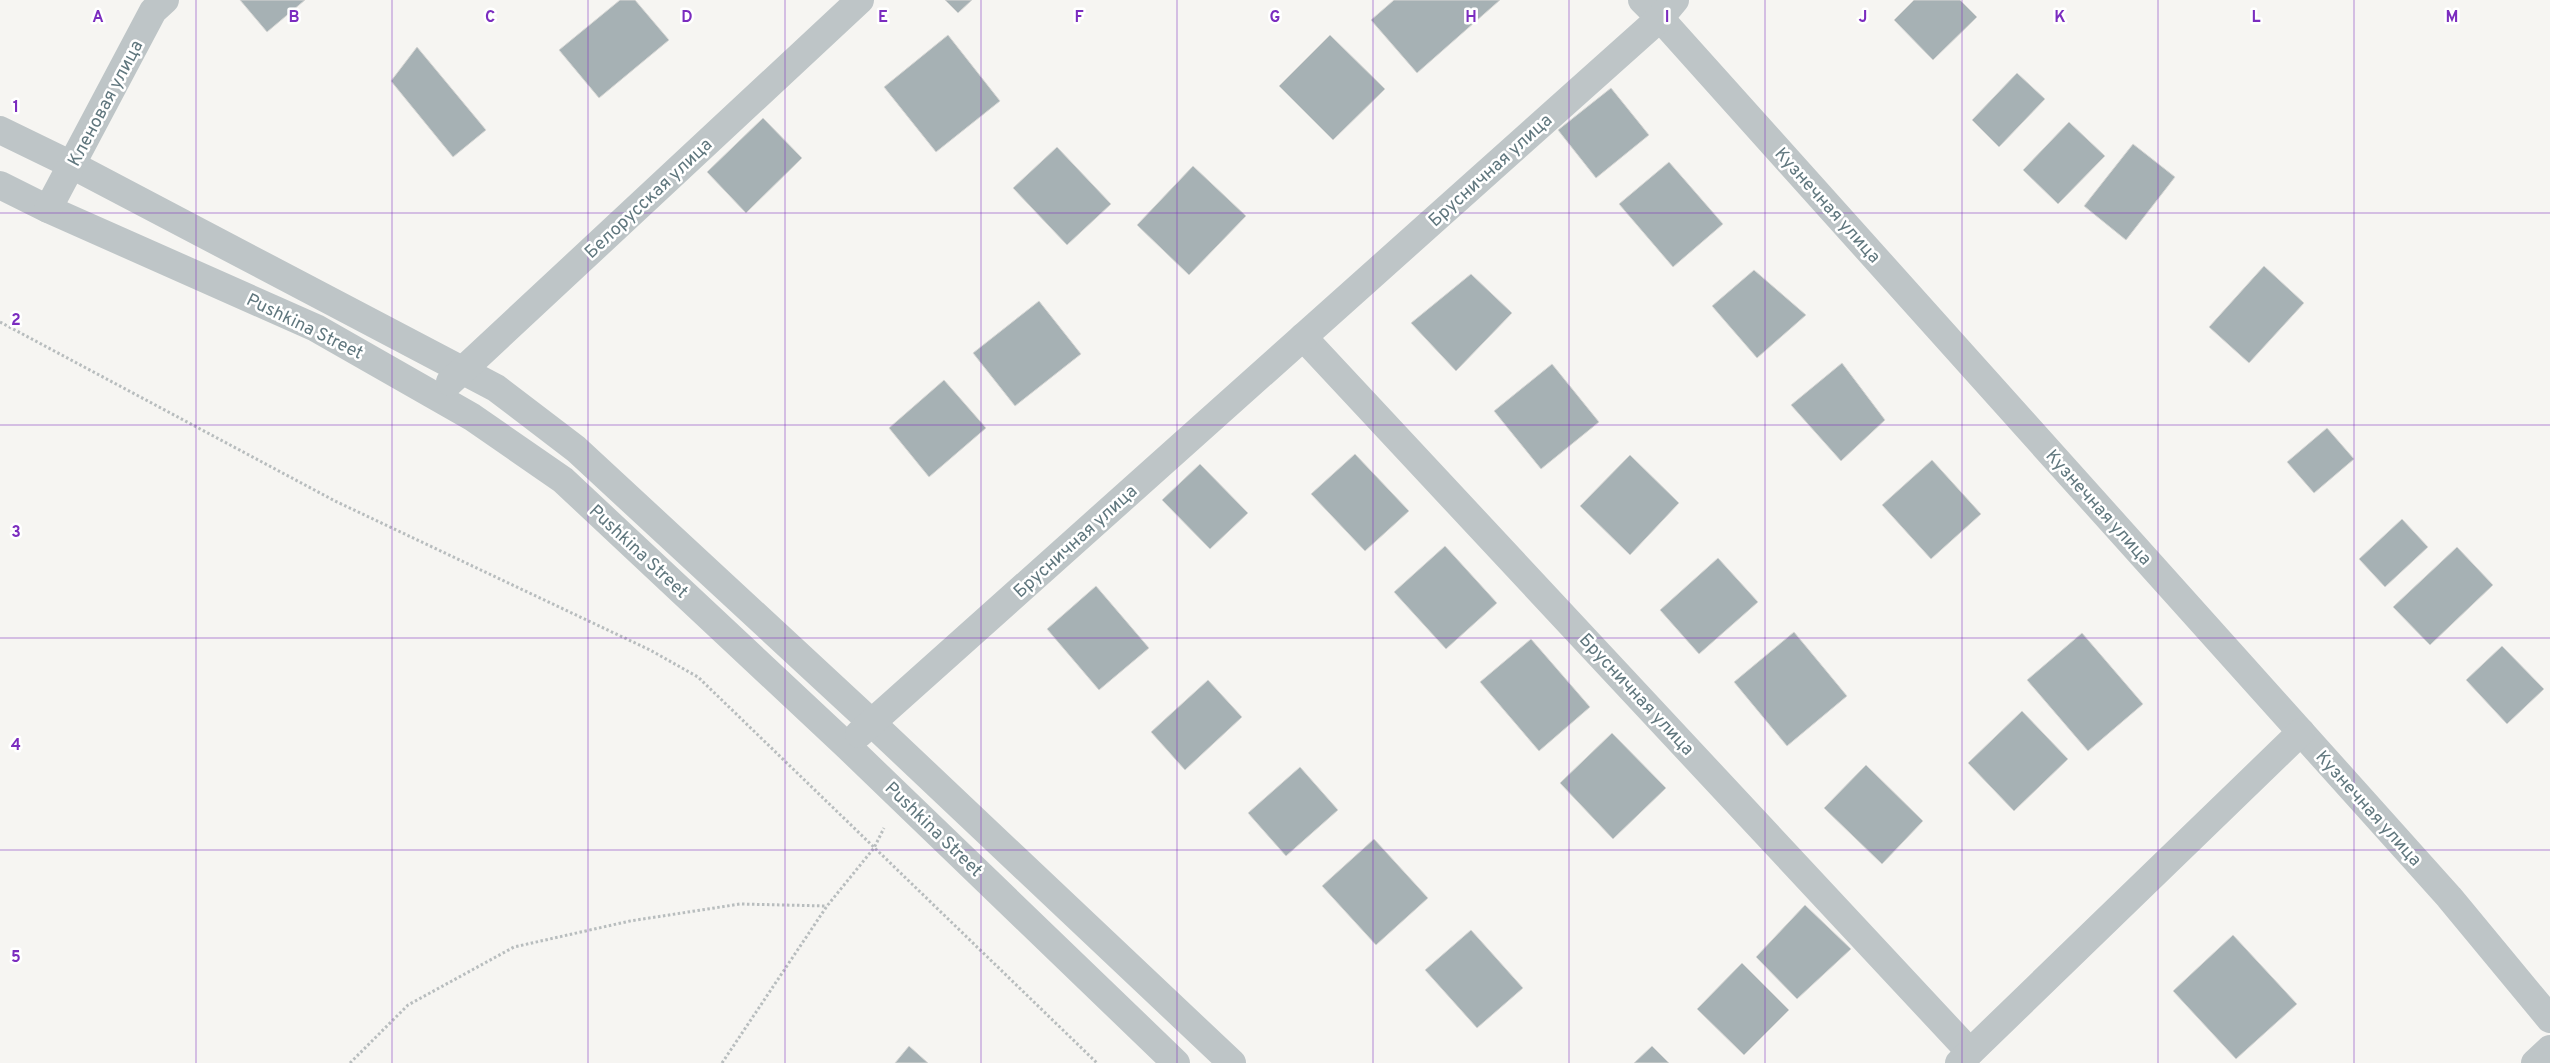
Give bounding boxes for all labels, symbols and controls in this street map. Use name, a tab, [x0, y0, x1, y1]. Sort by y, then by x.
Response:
text: A	[92, 8, 104, 28]
text: B	[288, 8, 300, 28]
text: C	[485, 8, 495, 28]
text: D	[681, 8, 693, 28]
text: E	[878, 8, 888, 28]
text: F	[1074, 8, 1084, 28]
text: G	[1270, 8, 1280, 28]
text: H	[1465, 8, 1477, 28]
text: I	[1665, 8, 1669, 28]
text: J	[1859, 8, 1867, 28]
text: K	[2054, 8, 2066, 28]
text: L	[2251, 8, 2261, 28]
text: M	[2446, 8, 2458, 28]
street label: Кленовая улица	[63, 37, 149, 171]
text: 1	[13, 98, 19, 118]
street label: Брусничная улица	[1424, 109, 1558, 233]
street label: Белорусская улица	[580, 134, 718, 264]
street label: Кузнечная улица	[1769, 143, 1885, 269]
street label: Pushkina Street	[242, 289, 367, 366]
text: 2	[11, 311, 21, 331]
street label: Кузнечная улица	[2040, 445, 2156, 571]
street label: Брусничная улица	[1009, 480, 1143, 604]
street label: Pushkina Street	[584, 500, 692, 604]
text: 3	[11, 523, 21, 543]
street label: Брусничная улица	[1573, 629, 1698, 761]
text: 4	[11, 736, 21, 756]
street label: Кузнечная улица	[2310, 746, 2426, 872]
street label: Pushkina Street	[879, 778, 987, 883]
text: 5	[11, 948, 21, 968]

